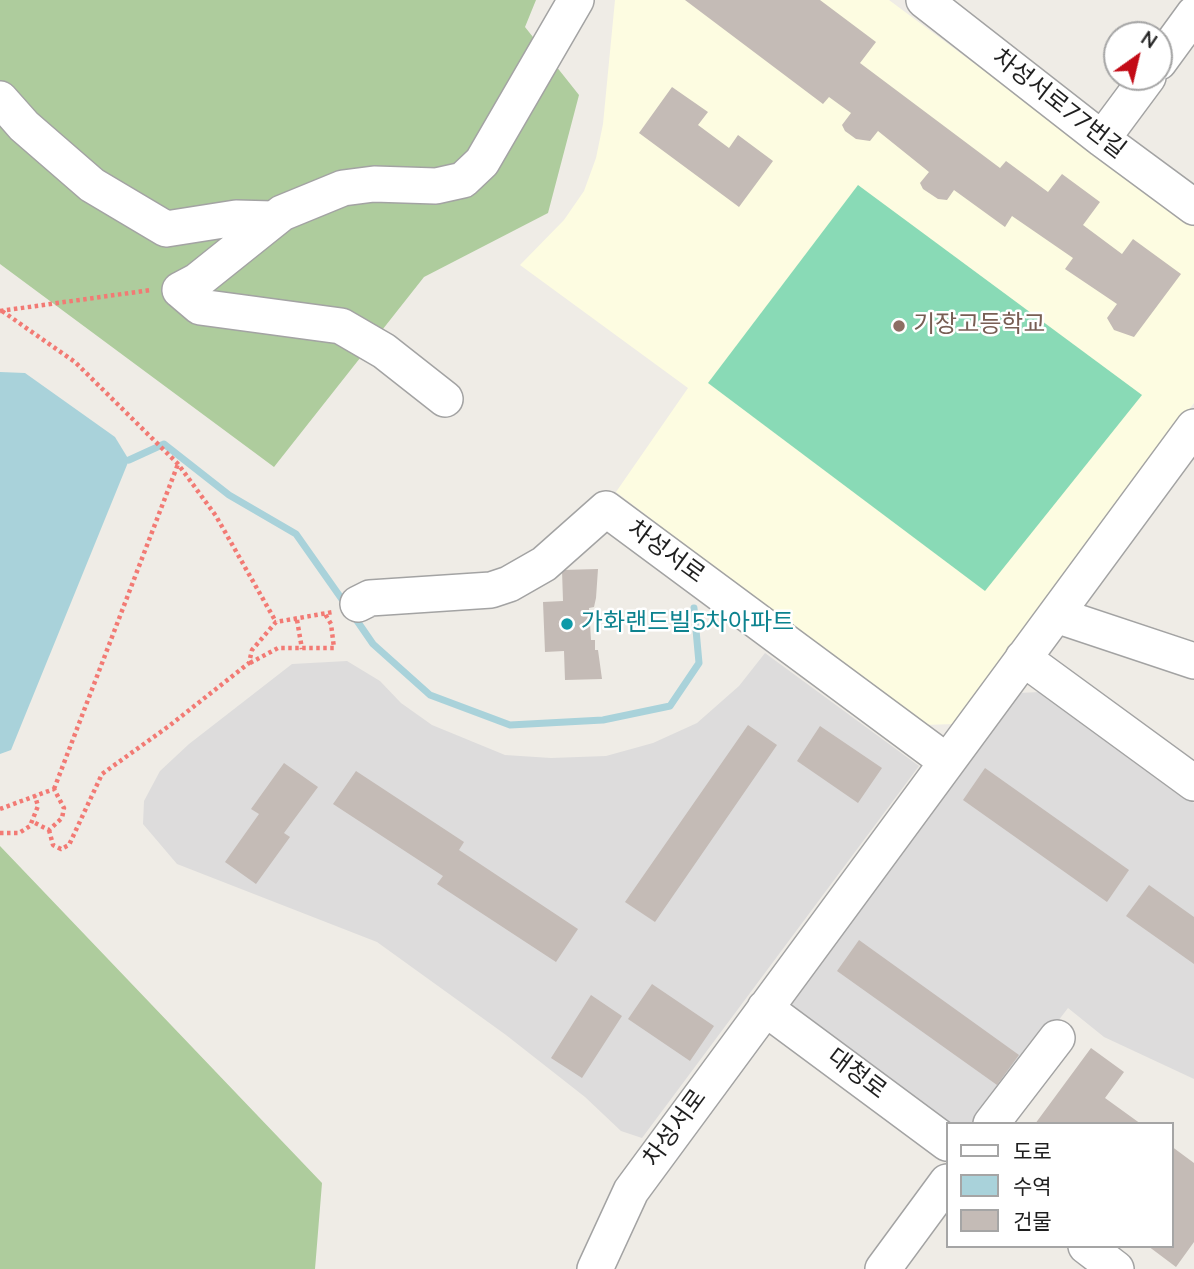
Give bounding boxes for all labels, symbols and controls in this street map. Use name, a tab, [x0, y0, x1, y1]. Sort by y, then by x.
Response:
north arrow	[1103, 21, 1173, 91]
text: N	[1135, 25, 1162, 55]
street label: 차성서로77번길	[986, 44, 1130, 166]
place label: 기장고등학교	[913, 312, 1045, 340]
marker: 기장고등학교	[891, 318, 907, 334]
street label: 차성서로	[621, 515, 709, 591]
place label: 가화랜드빌5차아파트	[581, 610, 794, 638]
marker: 가화랜드빌5차아파트	[559, 616, 575, 632]
street label: 대청로	[821, 1044, 891, 1106]
street label: 차성서로	[638, 1085, 714, 1173]
legend	[946, 1122, 1173, 1248]
text: 도로	[1013, 1138, 1052, 1166]
text: 수역	[1013, 1173, 1052, 1201]
text: 건물	[1013, 1208, 1052, 1236]

